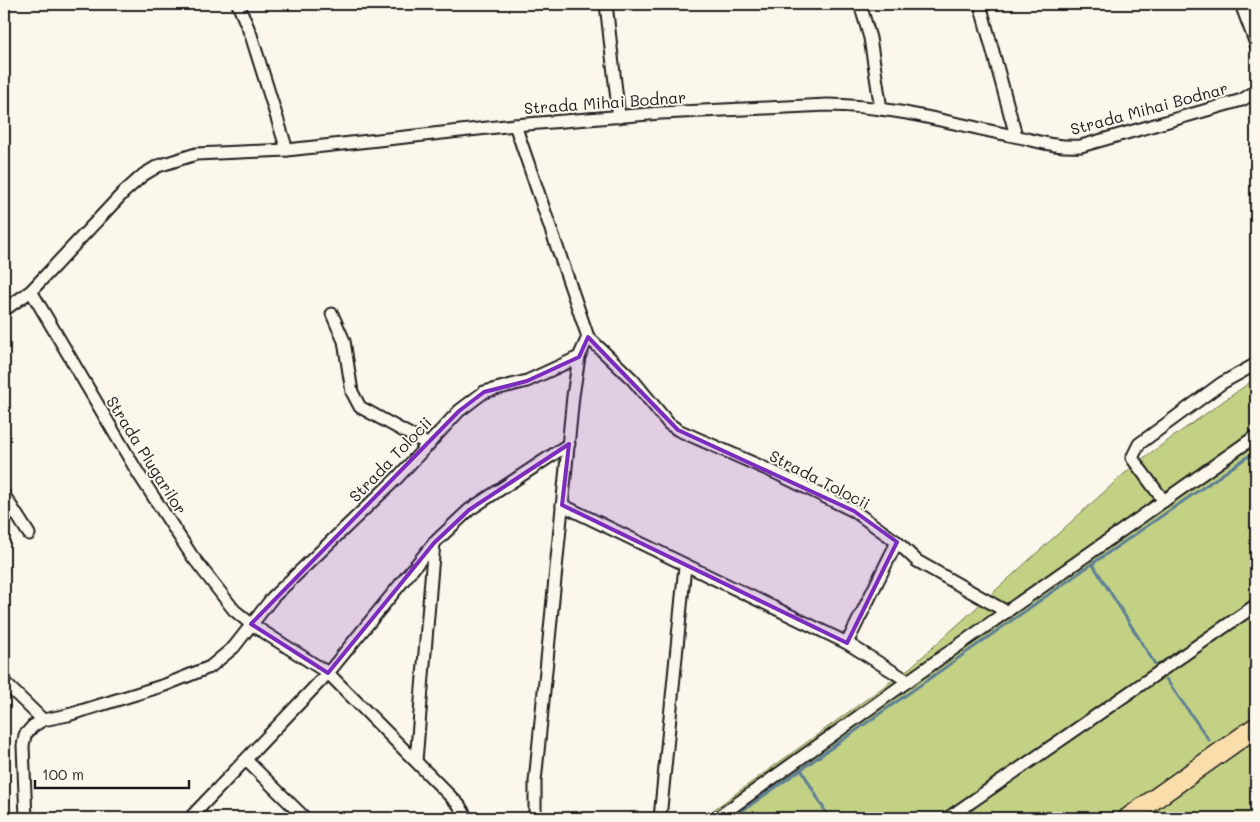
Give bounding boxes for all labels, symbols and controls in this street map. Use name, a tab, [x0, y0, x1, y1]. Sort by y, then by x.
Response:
street label: Strada Mihai Bodnar	[1068, 77, 1230, 139]
street label: Strada Mihai Bodnar	[523, 86, 687, 118]
street label: Strada Plugarilor	[102, 392, 192, 518]
street label: Strada Tolocii	[344, 412, 436, 506]
street label: Strada Tolocii	[766, 445, 874, 513]
scale bar	[35, 757, 189, 789]
text: 100 m	[42, 764, 84, 784]

